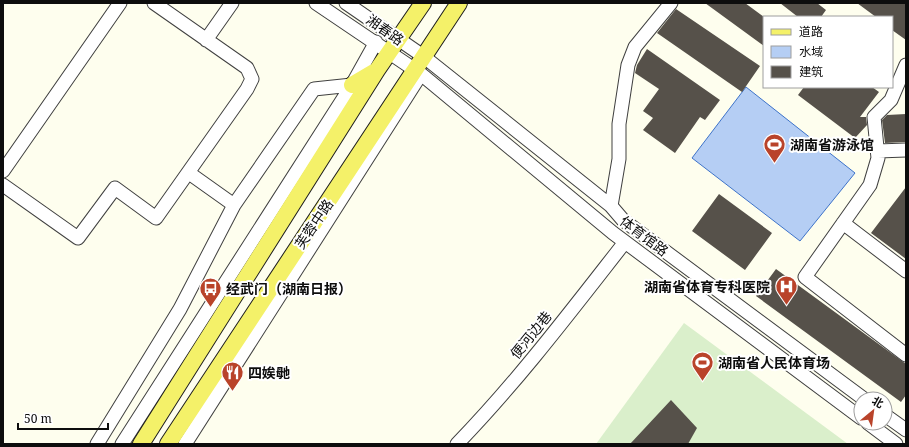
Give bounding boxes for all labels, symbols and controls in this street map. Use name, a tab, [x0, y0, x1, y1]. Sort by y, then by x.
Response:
street label: 湘春路	[363, 10, 408, 49]
legend	[763, 16, 893, 88]
text: 道路	[799, 23, 823, 40]
text: 水域	[799, 43, 823, 60]
text: 建筑	[799, 63, 823, 80]
sports icon: 湖南省游泳馆	[761, 132, 787, 165]
place label: 湖南省游泳馆	[790, 135, 874, 154]
street label: 芙蓉中路	[290, 195, 337, 252]
street label: 体育馆路	[616, 211, 672, 260]
hospital icon: 湖南省体育专科医院	[773, 274, 799, 307]
bus stop icon: 经武门（湖南日报）	[198, 276, 224, 309]
place label: 湖南省体育专科医院	[644, 277, 770, 296]
place label: 经武门（湖南日报）	[226, 279, 352, 298]
street label: 便河边巷	[506, 307, 556, 362]
sports icon: 湖南省人民体育场	[690, 350, 716, 383]
place label: 湖南省人民体育场	[718, 353, 830, 372]
restaurant icon: 四娭毑	[219, 360, 245, 393]
place label: 四娭毑	[248, 363, 290, 382]
north arrow	[853, 391, 893, 431]
text: 北	[870, 393, 887, 411]
scale bar	[18, 405, 108, 431]
text: 50 m	[24, 410, 52, 427]

